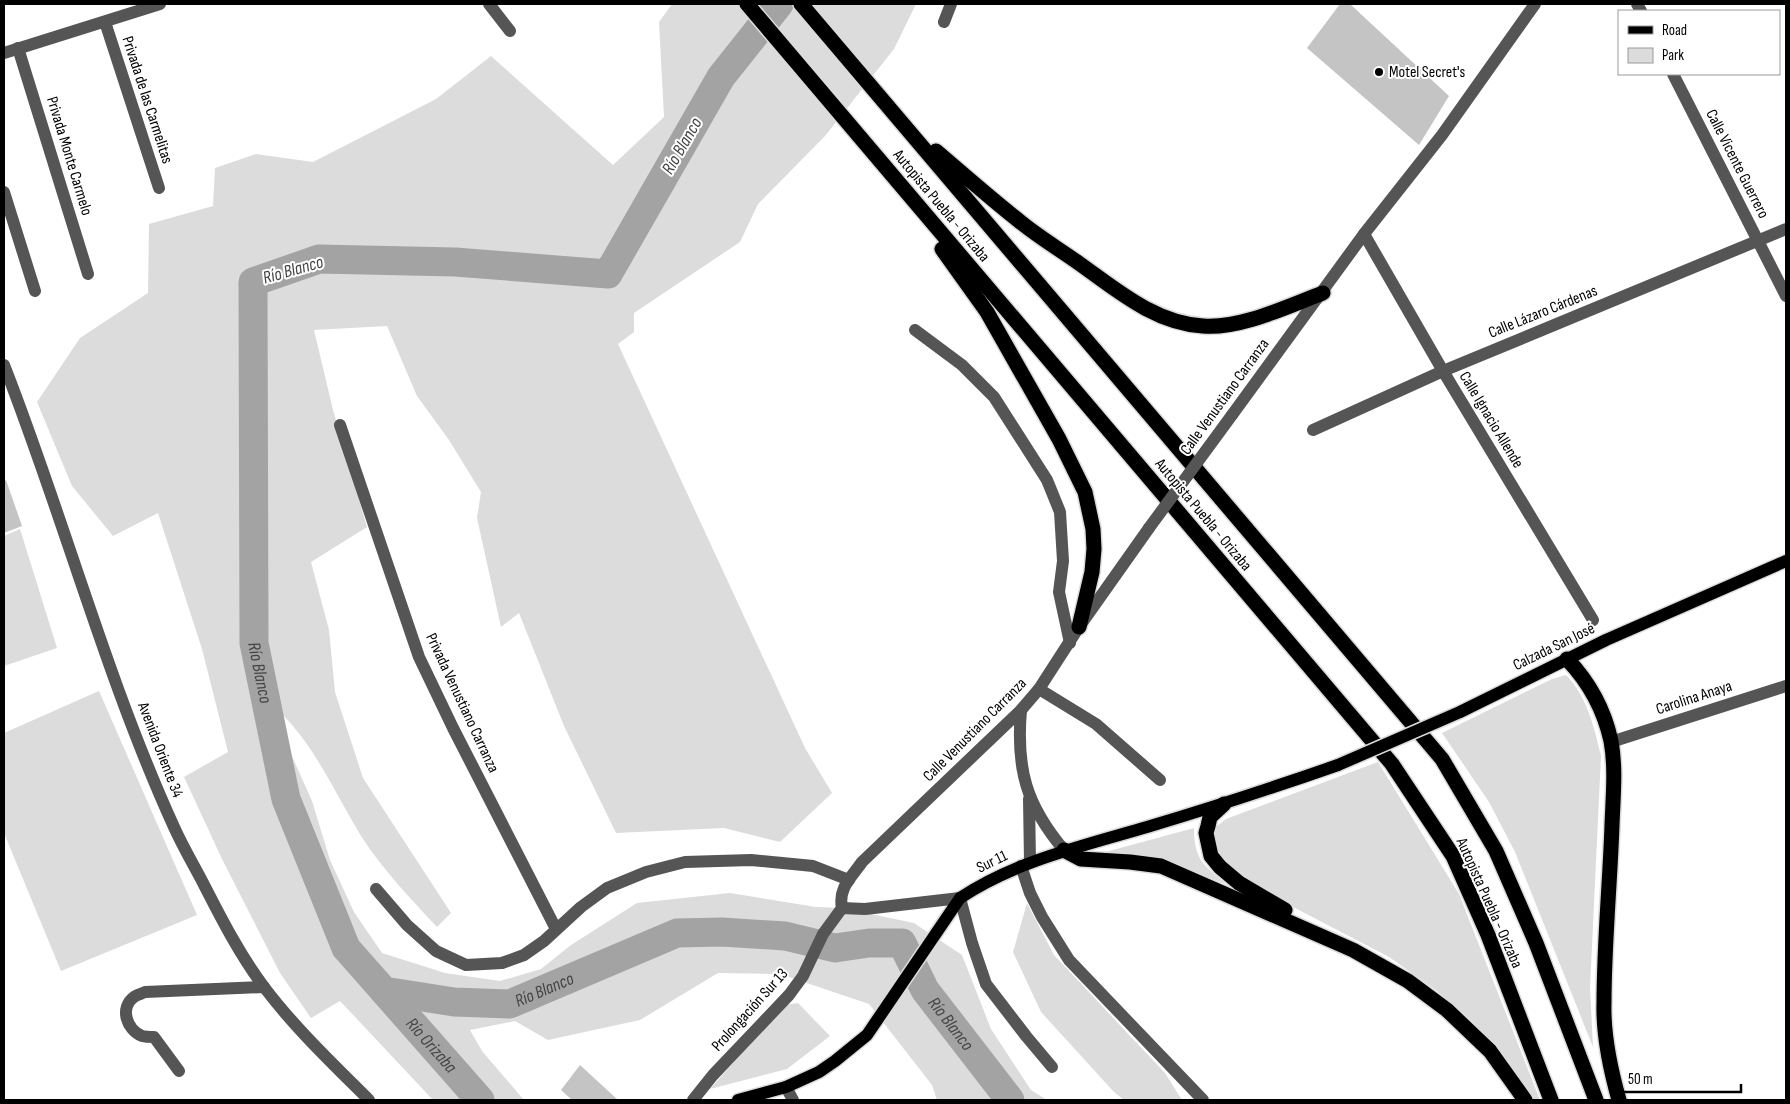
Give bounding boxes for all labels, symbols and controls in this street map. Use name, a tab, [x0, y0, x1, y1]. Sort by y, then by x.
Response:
legend	[1618, 10, 1780, 75]
text: Road	[1662, 21, 1687, 40]
street label: Privada de las Carmelitas	[117, 34, 177, 166]
text: Park	[1662, 46, 1684, 65]
place label: Motel Secret's	[1389, 63, 1466, 82]
marker: Motel Secret's	[1373, 66, 1385, 78]
street label: Privada Monte Carmelo	[42, 94, 96, 218]
street label: Calle Vicente Guerrero	[1701, 106, 1773, 222]
water label: Río Blanco	[657, 113, 707, 178]
street label: Autopista Puebla - Orizaba	[888, 145, 993, 266]
water label: Río Blanco	[260, 251, 326, 289]
street label: Calle Lázaro Cárdenas	[1486, 281, 1601, 343]
street label: Calle Venustiano Carranza	[1177, 335, 1273, 459]
street label: Calle Ignacio Allende	[1455, 368, 1527, 472]
street label: Autopista Puebla - Orizaba	[1150, 454, 1255, 575]
street label: Calzada San José	[1510, 619, 1598, 675]
street label: Privada Venustiano Carranza	[421, 630, 503, 776]
water label: Río Blanco	[244, 640, 277, 706]
street label: Calle Venustiano Carranza	[919, 674, 1031, 786]
street label: Carolina Anaya	[1654, 677, 1734, 719]
street label: Avenida Oriente 34	[133, 699, 187, 801]
street label: Autopista Puebla - Orizaba	[1451, 834, 1526, 971]
street label: Sur 11	[974, 846, 1011, 878]
street label: Prolongación Sur 13	[708, 965, 792, 1055]
water label: Río Blanco	[512, 967, 577, 1011]
water label: Río Blanco	[924, 993, 979, 1055]
water label: Río Orizaba	[402, 1013, 462, 1078]
scale bar	[1620, 1062, 1741, 1094]
text: 50 m	[1628, 1070, 1653, 1089]

